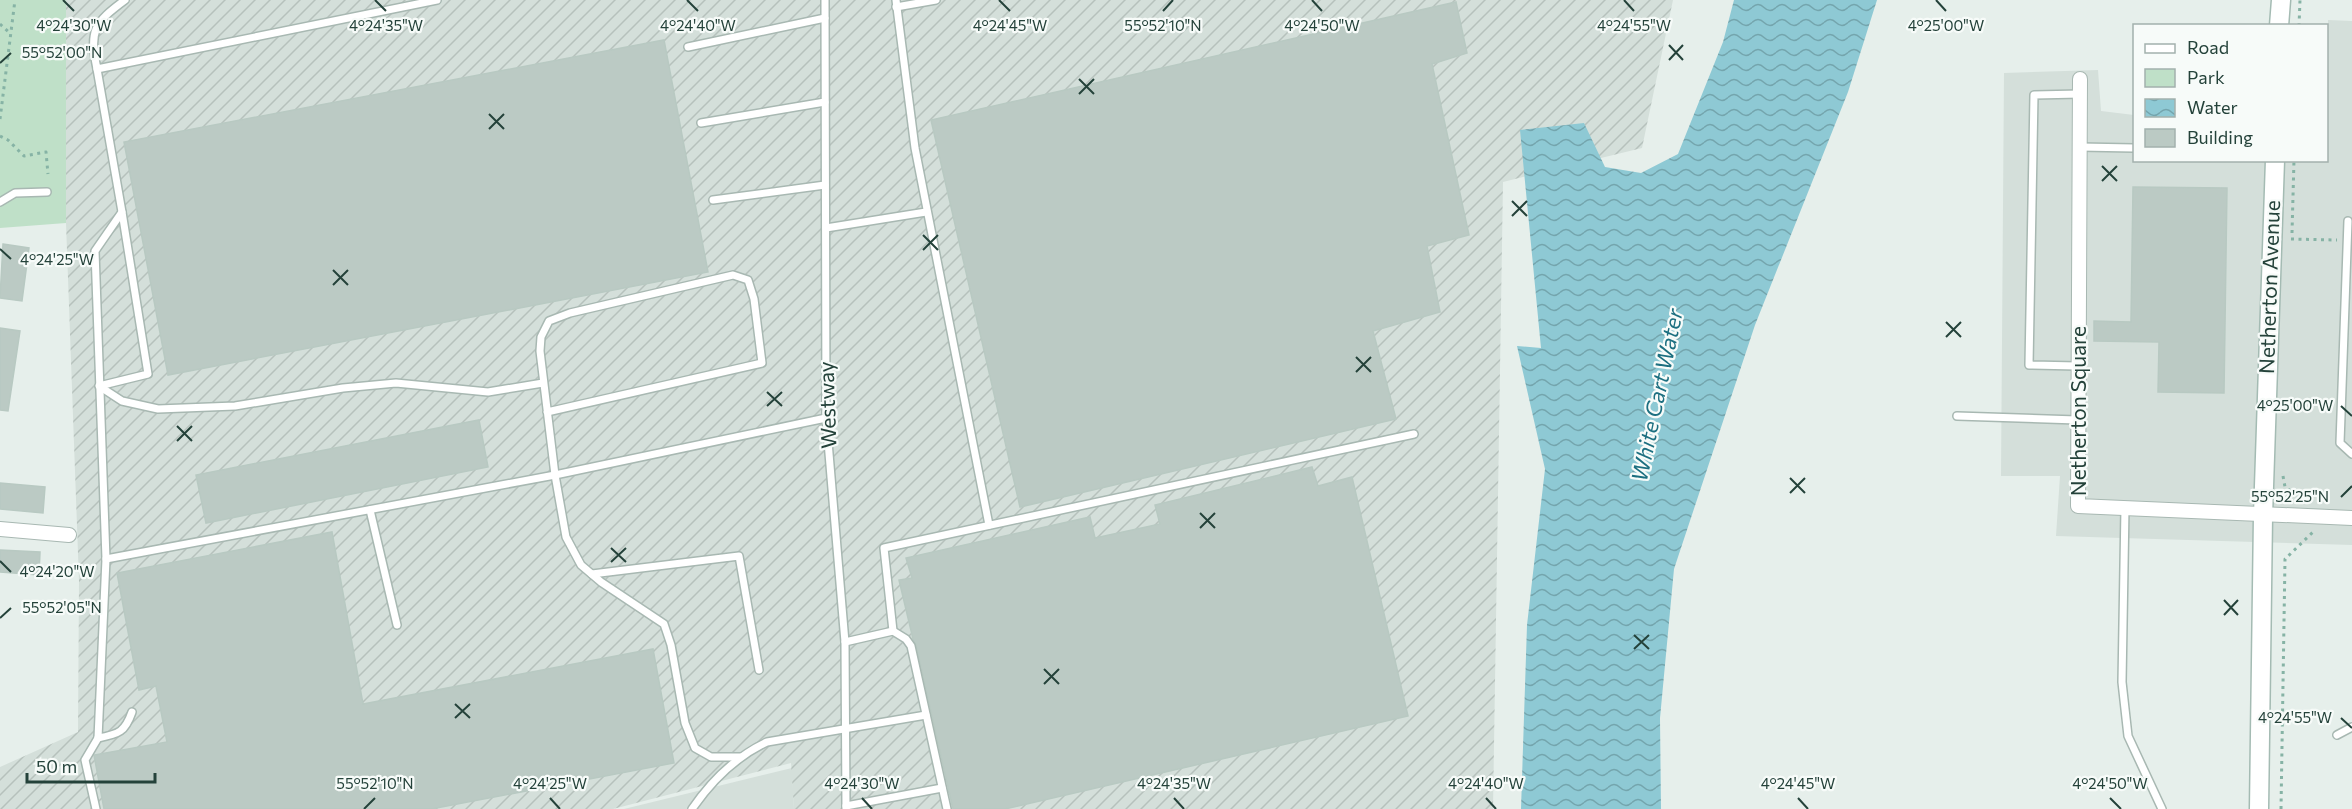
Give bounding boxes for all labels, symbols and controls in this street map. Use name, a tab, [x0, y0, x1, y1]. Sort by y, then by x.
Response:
text: 4°24'30"W	[36, 16, 112, 34]
text: 4°24'35"W	[349, 16, 423, 34]
text: 4°24'40"W	[660, 16, 736, 34]
text: 4°24'45"W	[973, 16, 1047, 34]
text: 55°52'10"N	[1124, 16, 1202, 34]
text: 4°24'50"W	[1284, 16, 1360, 34]
text: 4°24'55"W	[1597, 16, 1671, 34]
text: 4°25'00"W	[1908, 16, 1984, 34]
legend	[2133, 24, 2328, 162]
text: Road	[2187, 36, 2229, 58]
text: 55°52'00"N	[22, 43, 102, 61]
text: Park	[2187, 66, 2225, 88]
text: Water	[2187, 96, 2238, 118]
text: Building	[2187, 126, 2253, 148]
street label: Netherton Avenue	[2253, 200, 2284, 374]
text: 4°24'25"W	[20, 250, 94, 268]
water label: White Cart Water	[1625, 305, 1688, 484]
street label: Netherton Square	[2065, 326, 2090, 496]
street label: Westway	[812, 361, 841, 449]
text: 4°25'00"W	[2257, 396, 2333, 414]
text: 55°52'25"N	[2251, 487, 2329, 505]
text: 4°24'20"W	[19, 562, 95, 580]
text: 55°52'05"N	[22, 598, 102, 616]
text: 4°24'55"W	[2258, 708, 2332, 726]
scale bar	[27, 746, 154, 784]
text: 50 m	[36, 755, 77, 777]
text: 55°52'10"N	[336, 774, 414, 792]
text: 4°24'25"W	[513, 774, 587, 792]
text: 4°24'30"W	[824, 774, 900, 792]
text: 4°24'35"W	[1137, 774, 1211, 792]
text: 4°24'40"W	[1448, 774, 1524, 792]
text: 4°24'45"W	[1761, 774, 1835, 792]
text: 4°24'50"W	[2072, 774, 2148, 792]

